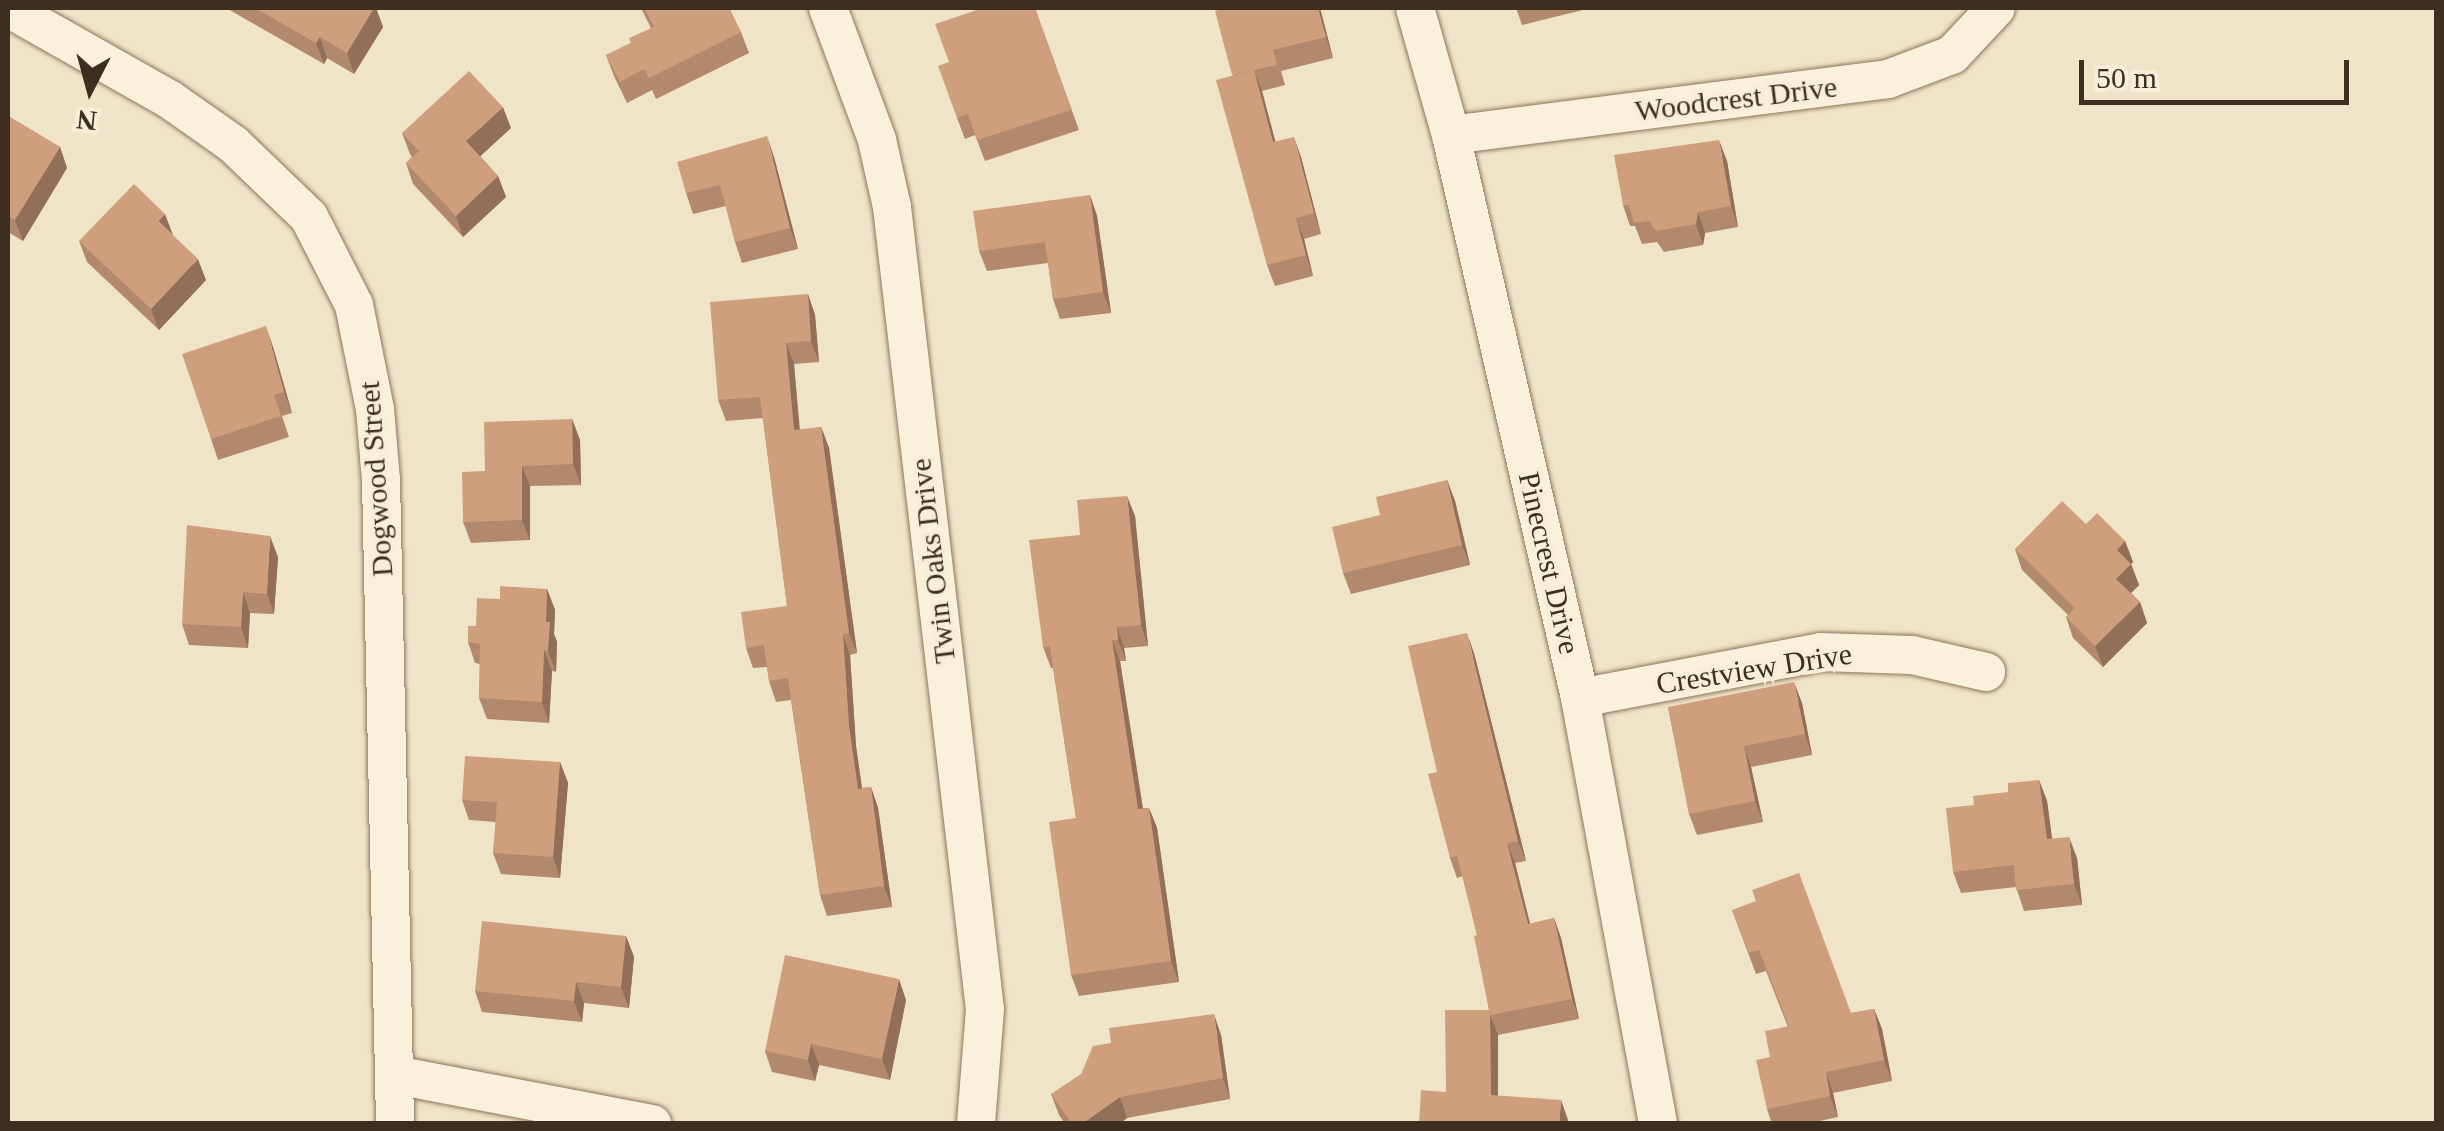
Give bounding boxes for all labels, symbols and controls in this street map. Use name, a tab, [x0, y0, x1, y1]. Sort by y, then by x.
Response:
north arrow	[40, 40, 140, 140]
scale bar	[2084, 40, 2354, 102]
text: 50 m	[2096, 61, 2157, 94]
street label: Woodcrest Drive	[1633, 69, 1839, 129]
text: N	[75, 104, 99, 137]
street label: Dogwood Street	[351, 380, 401, 578]
street label: Twin Oaks Drive	[903, 456, 963, 666]
street label: Pinecrest Drive	[1511, 468, 1587, 658]
street label: Crestview Drive	[1654, 636, 1854, 702]

